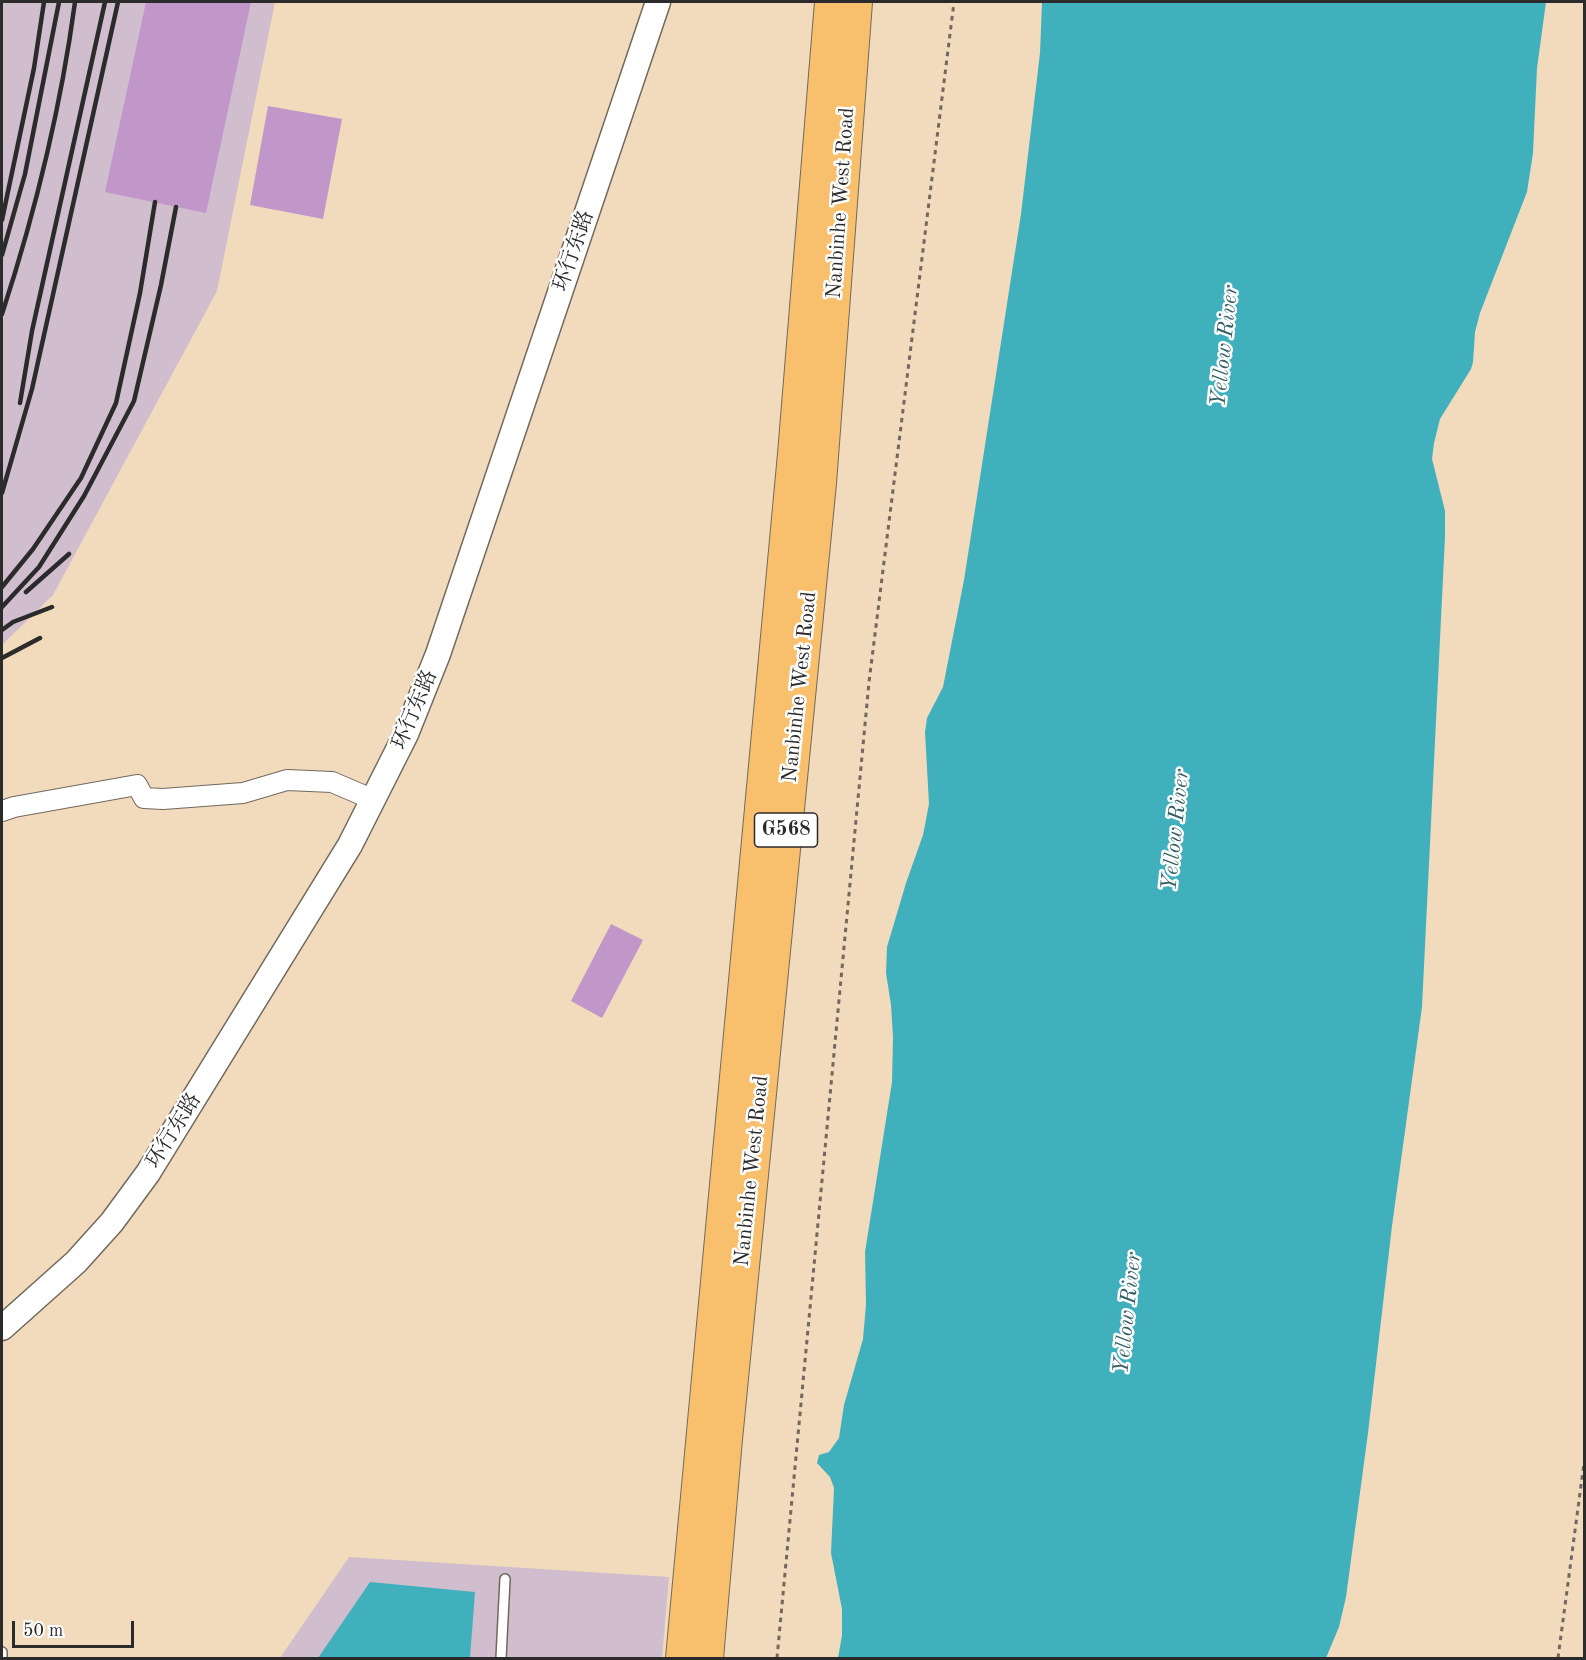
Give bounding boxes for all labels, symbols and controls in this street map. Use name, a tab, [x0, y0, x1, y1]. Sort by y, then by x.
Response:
street label: Nanbinhe West Road	[822, 106, 860, 300]
street label: 环行东路	[548, 207, 600, 295]
water label: Yellow River	[1206, 284, 1244, 408]
street label: Nanbinhe West Road	[777, 590, 823, 784]
street label: 环行东路	[387, 666, 443, 754]
water label: Yellow River	[1157, 768, 1195, 892]
road number: G568	[754, 813, 818, 847]
street label: Nanbinhe West Road	[729, 1074, 775, 1268]
street label: 环行东路	[141, 1089, 207, 1173]
water label: Yellow River	[1109, 1251, 1147, 1375]
scale bar	[15, 1609, 136, 1647]
text: 50 m	[23, 1622, 63, 1640]

